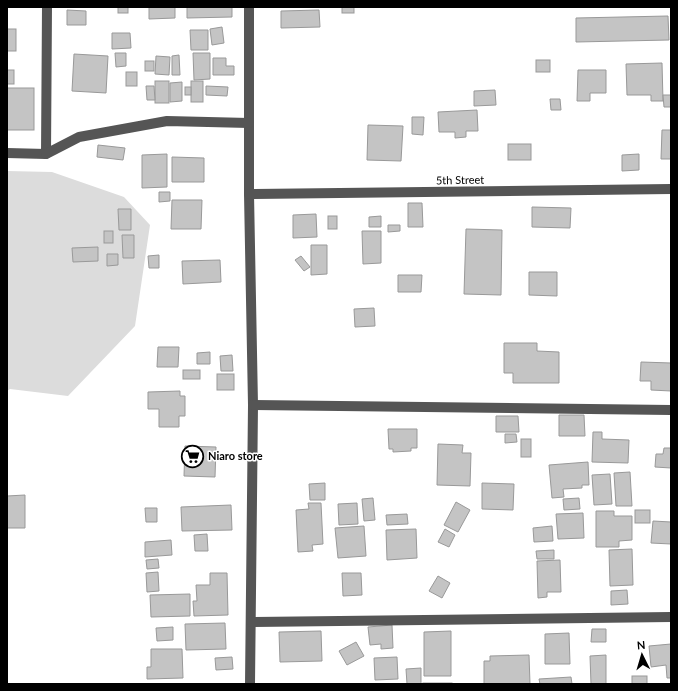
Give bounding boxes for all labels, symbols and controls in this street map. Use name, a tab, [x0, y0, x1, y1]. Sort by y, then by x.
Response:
street label: 5th Street	[436, 173, 484, 186]
supermarket icon: Niaro store	[180, 443, 206, 469]
place label: Niaro store	[208, 449, 263, 462]
north arrow	[622, 635, 662, 675]
text: N	[636, 638, 646, 651]

